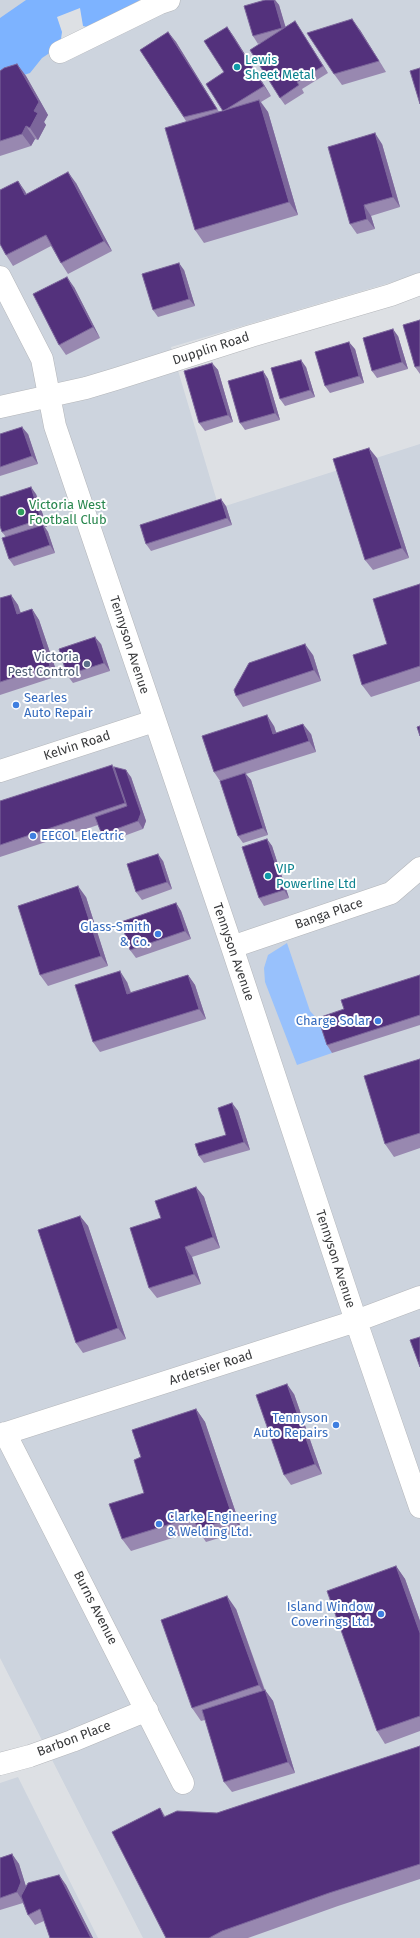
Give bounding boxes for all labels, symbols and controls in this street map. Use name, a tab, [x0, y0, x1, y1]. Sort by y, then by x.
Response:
place label: Lewis Sheet Metal	[245, 52, 315, 83]
marker: Lewis Sheet Metal	[232, 62, 242, 72]
street label: Dupplin Road	[171, 329, 251, 369]
place label: Victoria West Football Club	[29, 497, 107, 528]
marker: Victoria West Football Club	[16, 507, 26, 517]
street label: Tennyson Avenue	[106, 594, 152, 696]
place label: Victoria Pest Control	[8, 649, 79, 680]
marker: Victoria Pest Control	[82, 659, 92, 669]
place label: Searles Auto Repair	[24, 690, 93, 721]
marker: Searles Auto Repair	[11, 700, 21, 710]
street label: Kelvin Road	[42, 728, 112, 764]
place label: EECOL Electric	[41, 828, 124, 844]
marker: EECOL Electric	[28, 831, 38, 841]
place label: VIP Powerline Ltd	[276, 861, 356, 892]
marker: VIP Powerline Ltd	[263, 871, 273, 881]
street label: Banga Place	[293, 895, 365, 933]
street label: Tennyson Avenue	[209, 901, 257, 1003]
place label: Glass-Smith & Co.	[80, 919, 150, 950]
marker: Glass-Smith & Co.	[153, 929, 163, 939]
place label: Charge Solar	[296, 1013, 370, 1029]
marker: Charge Solar	[373, 1016, 383, 1026]
street label: Tennyson Avenue	[312, 1208, 358, 1310]
street label: Ardersier Road	[167, 1347, 255, 1389]
place label: Tennyson Auto Repairs	[253, 1410, 328, 1441]
marker: Tennyson Auto Repairs	[331, 1420, 341, 1430]
place label: Clarke Engineering & Welding Ltd.	[167, 1509, 277, 1540]
marker: Clarke Engineering & Welding Ltd.	[154, 1519, 164, 1529]
street label: Burns Avenue	[70, 1568, 120, 1648]
place label: Island Window Coverings Ltd.	[287, 1599, 373, 1630]
marker: Island Window Coverings Ltd.	[376, 1609, 386, 1619]
street label: Barbon Place	[35, 1718, 113, 1760]

